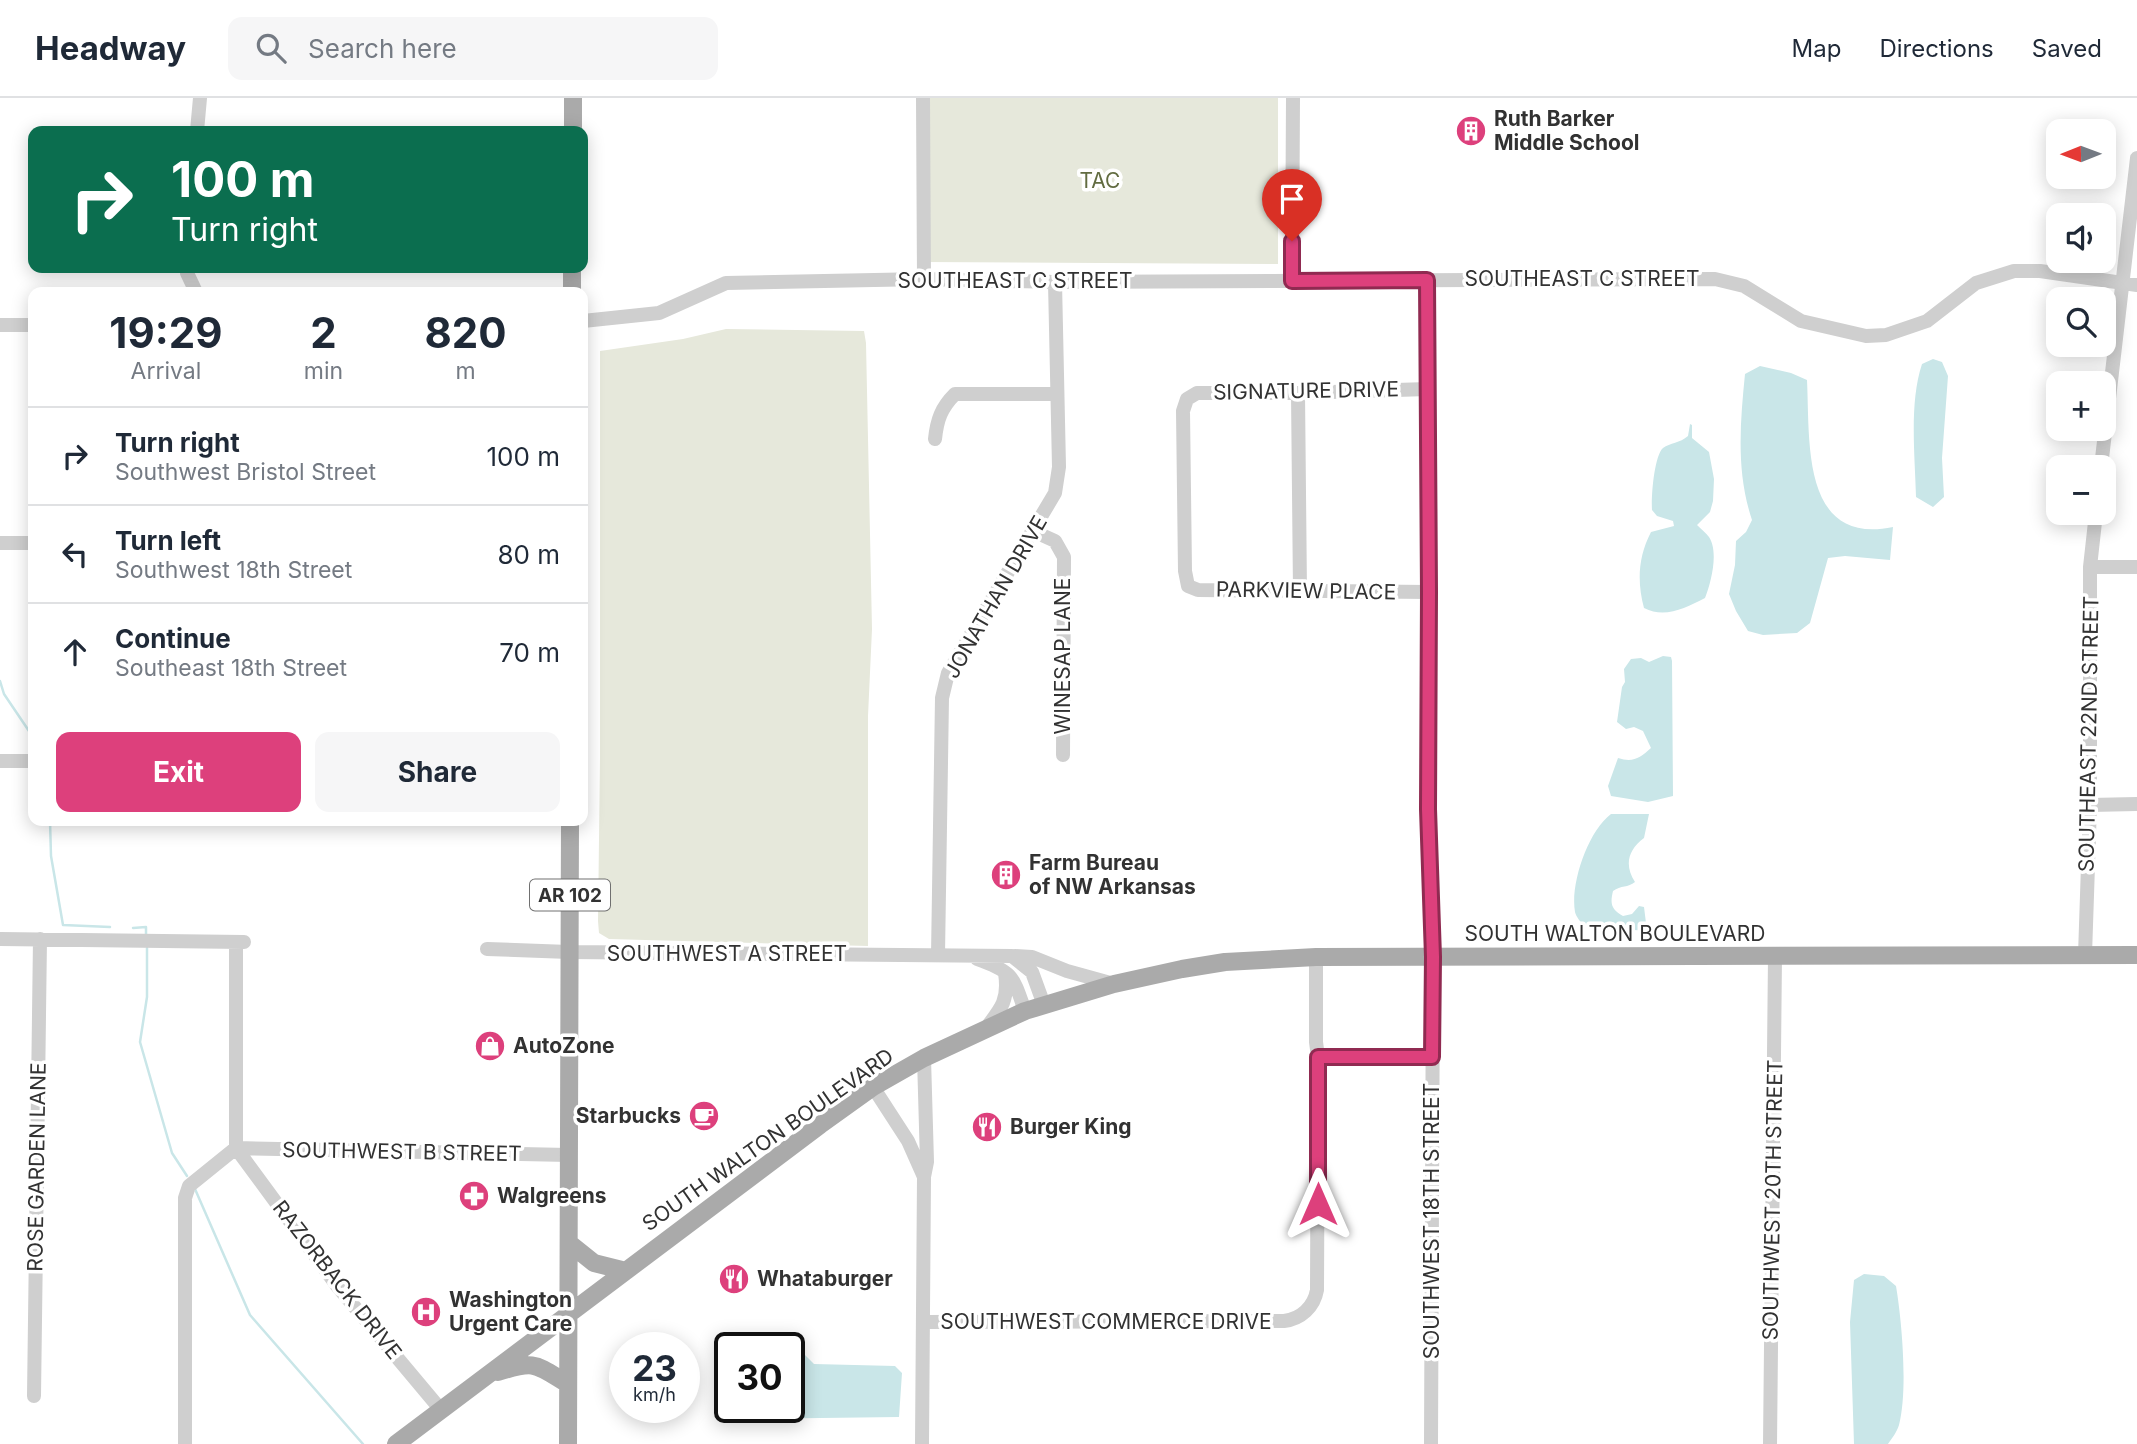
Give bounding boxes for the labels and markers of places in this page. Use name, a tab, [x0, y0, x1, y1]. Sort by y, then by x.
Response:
place label: Ruth Barker Middle School	[1494, 106, 1640, 155]
building icon: Ruth Barker Middle School	[1454, 114, 1488, 148]
pin	[1262, 169, 1322, 241]
place label: Farm Bureau of NW Arkansas	[1029, 850, 1196, 899]
building icon: Farm Bureau of NW Arkansas	[989, 858, 1023, 892]
shop icon: AutoZone	[473, 1029, 507, 1063]
place label: AutoZone	[513, 1033, 615, 1058]
cafe icon: Starbucks	[687, 1099, 721, 1133]
place label: Starbucks	[576, 1103, 681, 1128]
restaurant icon: Burger King	[970, 1110, 1004, 1144]
place label: Burger King	[1010, 1114, 1132, 1139]
pharmacy icon: Walgreens	[457, 1179, 491, 1213]
place label: Walgreens	[497, 1183, 607, 1208]
restaurant icon: Whataburger	[717, 1262, 751, 1296]
place label: Whataburger	[757, 1266, 893, 1291]
place label: Washington Urgent Care	[449, 1287, 572, 1336]
hospital icon: Washington Urgent Care	[409, 1295, 443, 1329]

